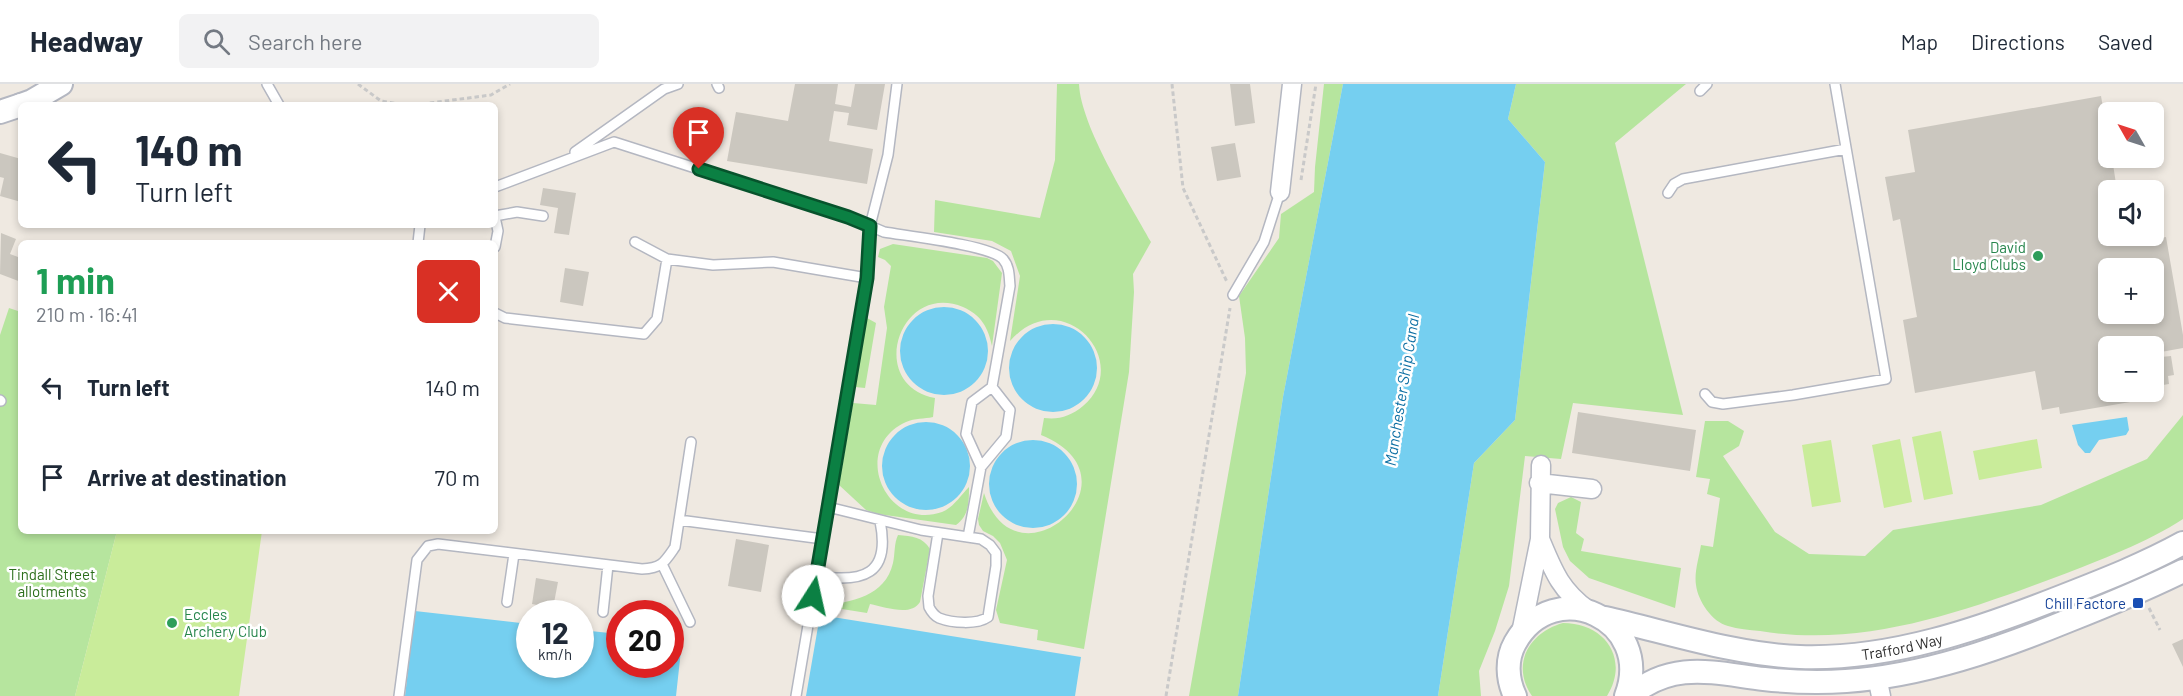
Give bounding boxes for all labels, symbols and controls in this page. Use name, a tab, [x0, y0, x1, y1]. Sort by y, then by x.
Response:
search box	[179, 14, 599, 68]
text: Headway	[30, 24, 143, 58]
icon: search	[200, 25, 233, 58]
text: Search here	[248, 28, 362, 54]
text: Map	[1901, 29, 1938, 54]
text: Directions	[1971, 29, 2065, 54]
text: Saved	[2098, 29, 2153, 54]
north arrow	[2098, 102, 2164, 168]
map controls	[2098, 102, 2164, 402]
pin	[673, 107, 724, 169]
icon: arrive	[682, 116, 715, 149]
text: 140 m	[135, 124, 243, 174]
icon: left	[36, 126, 114, 204]
text: Turn left	[135, 175, 233, 207]
button: sound	[2098, 180, 2164, 246]
place label: David Lloyd Clubs	[1952, 238, 2026, 273]
marker: David Lloyd Clubs	[2031, 249, 2045, 263]
text: 1 min	[36, 258, 115, 301]
button: +	[2098, 258, 2164, 324]
button: close	[417, 260, 480, 323]
text: 210 m · 16:41	[36, 302, 138, 326]
water label: Manchester Ship Canal	[1380, 312, 1422, 467]
button: −	[2098, 336, 2164, 402]
icon: left	[36, 371, 69, 404]
text: Turn left	[87, 374, 170, 400]
text: 140 m	[425, 374, 480, 400]
icon: arrive	[36, 461, 69, 494]
text: Arrive at destination	[87, 464, 286, 490]
text: 70 m	[435, 464, 480, 490]
position arrow	[781, 564, 845, 628]
park label: Tindall Street allotments	[9, 565, 95, 600]
place label: Chill Factore	[2045, 594, 2126, 612]
marker: Chill Factore	[2131, 596, 2145, 610]
speed limit sign: 20	[606, 600, 684, 678]
place label: Eccles Archery Club	[184, 605, 267, 640]
text: 12	[541, 614, 569, 650]
marker: Eccles Archery Club	[165, 616, 179, 630]
street label: Trafford Way	[1860, 629, 1945, 663]
text: km/h	[538, 645, 572, 663]

